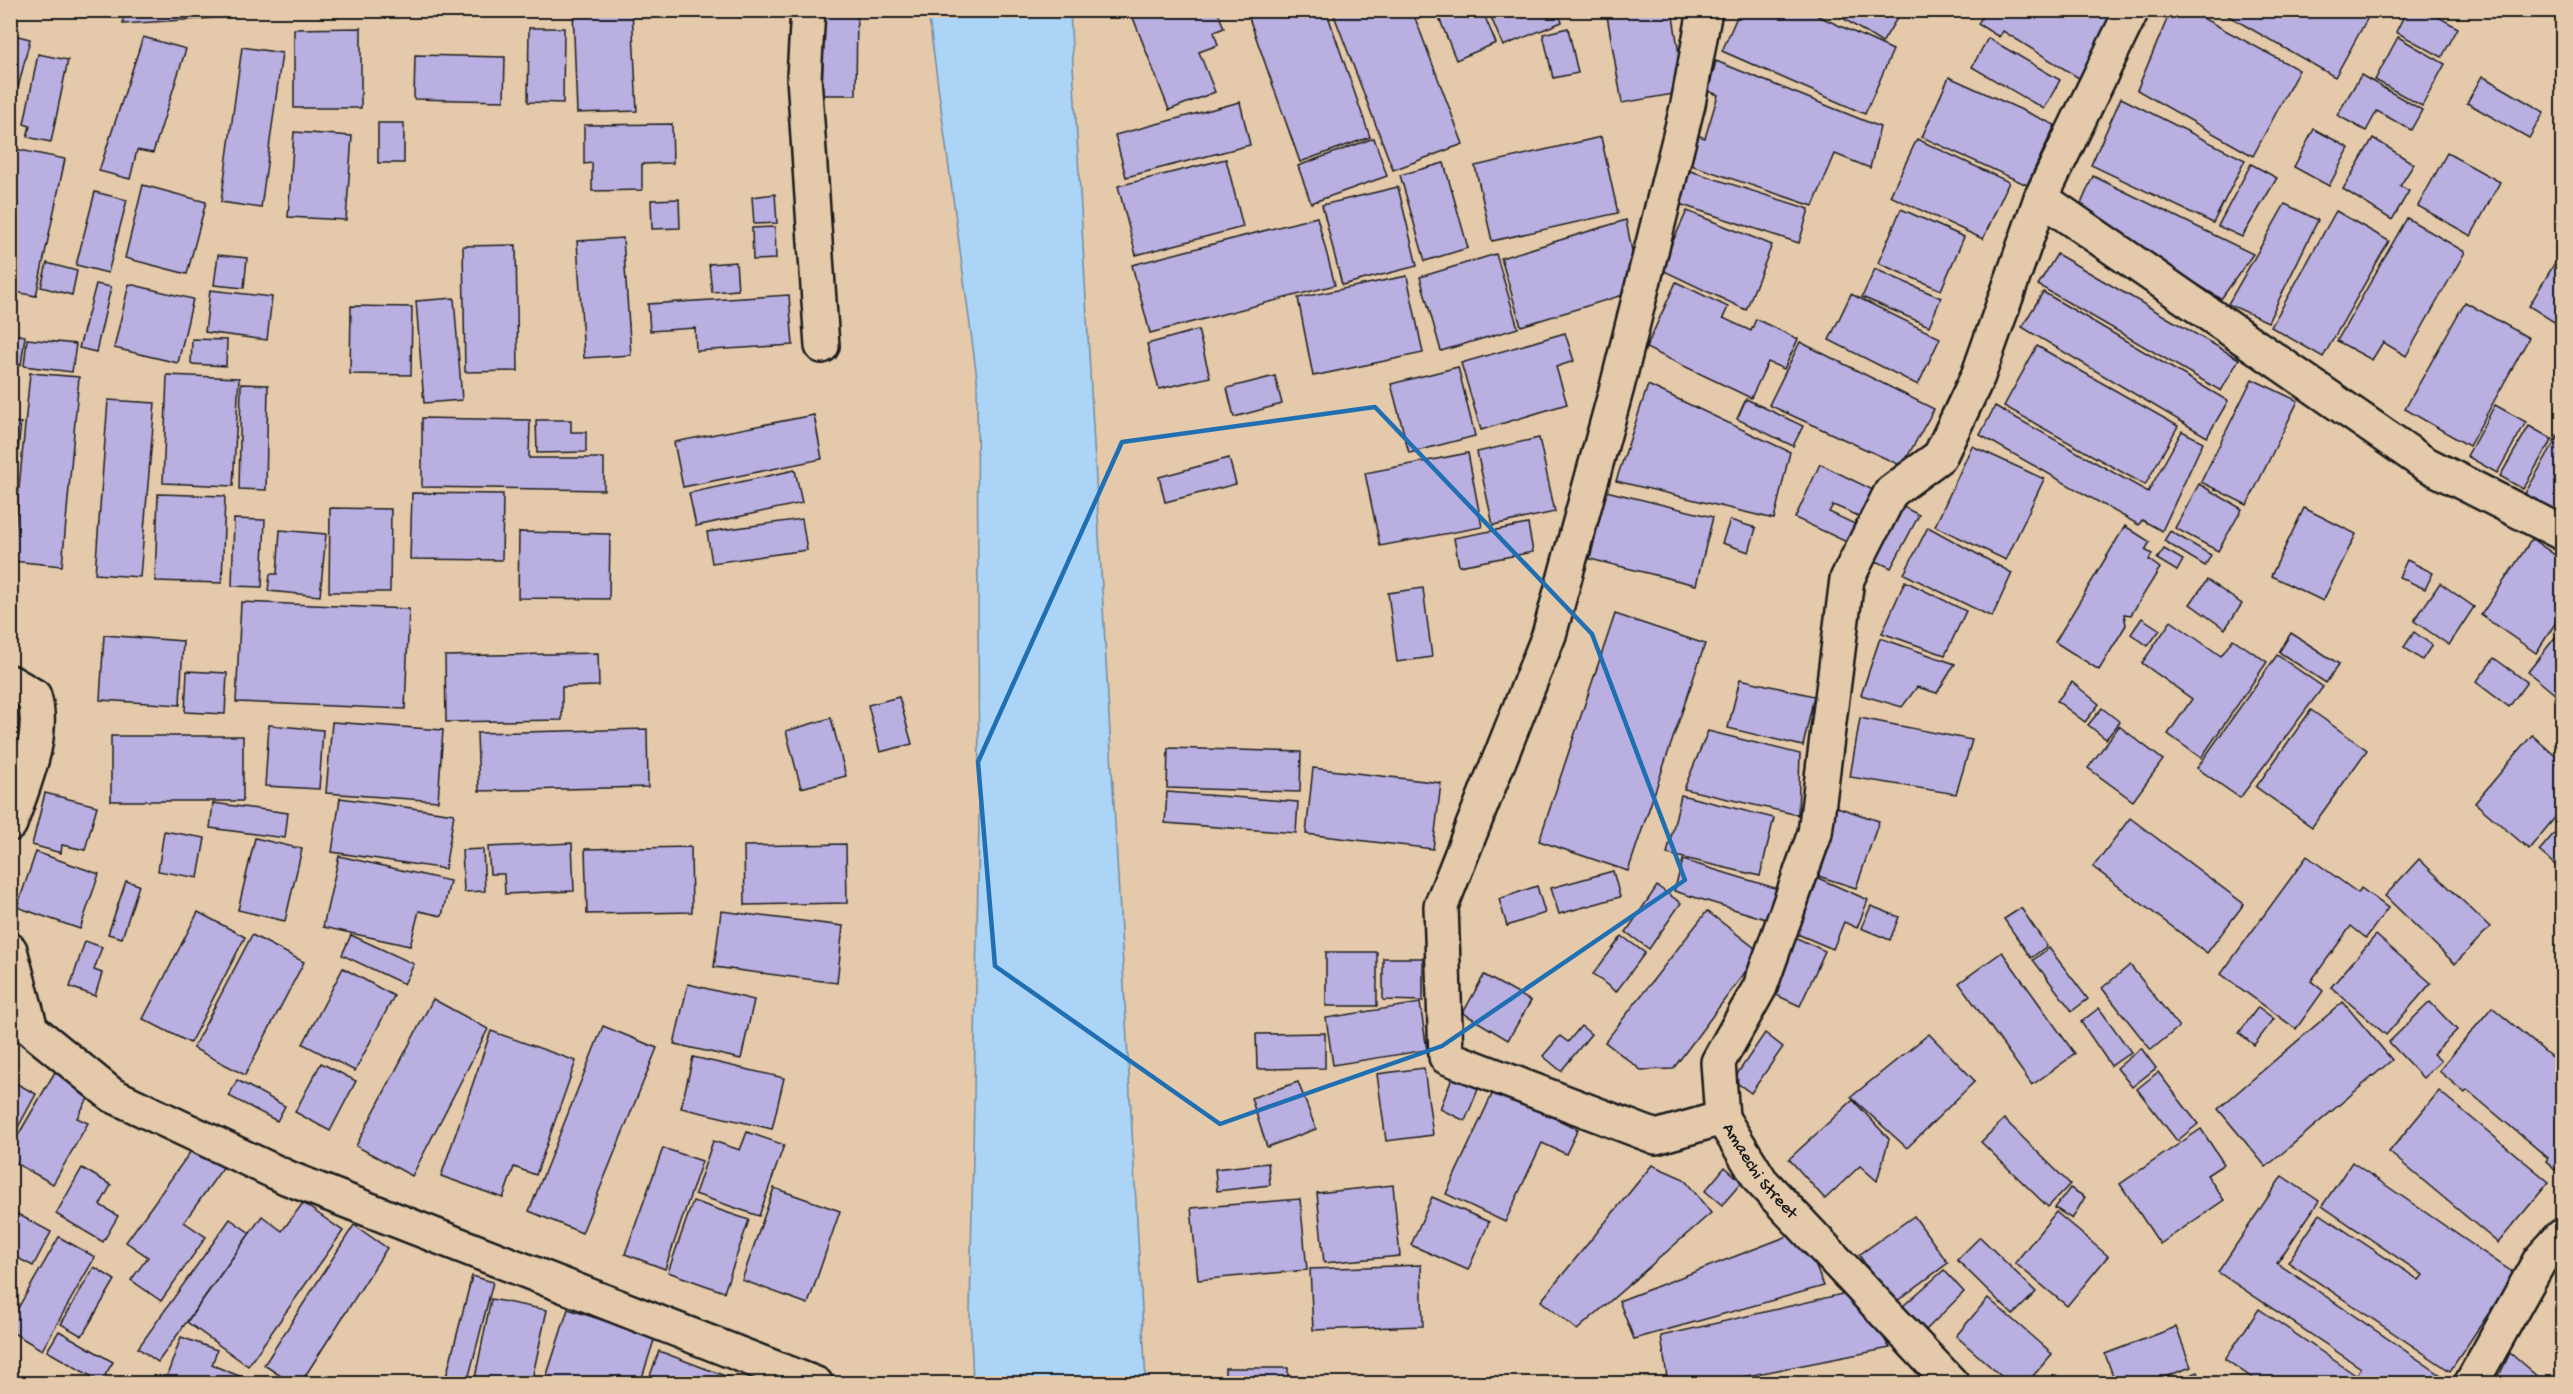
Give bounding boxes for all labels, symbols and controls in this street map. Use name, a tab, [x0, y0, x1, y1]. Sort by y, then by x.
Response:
street label: Amaechi Street	[1717, 1119, 1803, 1225]

